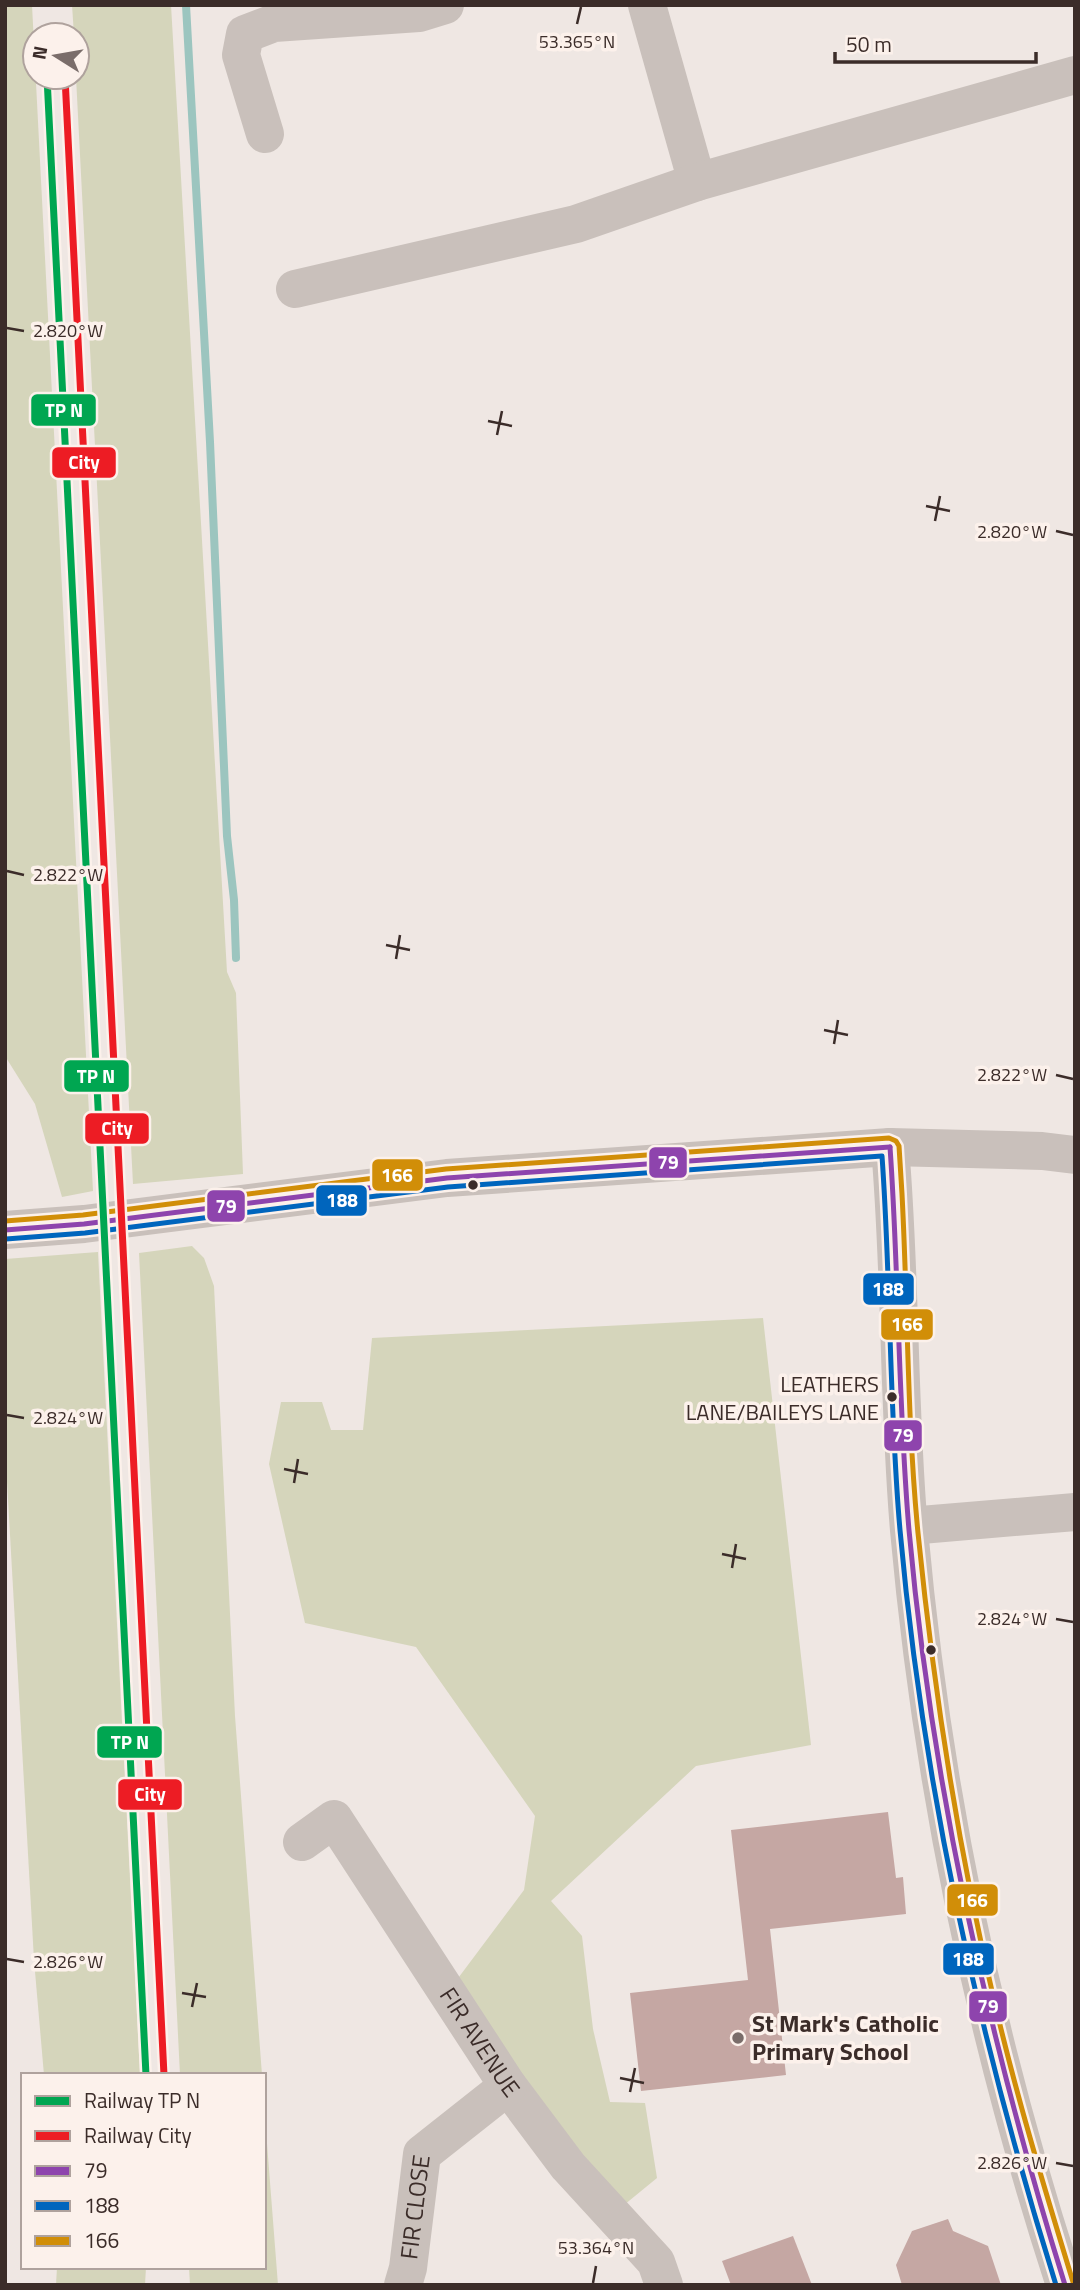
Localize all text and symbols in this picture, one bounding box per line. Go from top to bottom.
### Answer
north arrow [21,21,91,91]
scale bar [835,21,1036,65]
text: 53.365°N [539,28,615,55]
text: 50 m [846,28,892,60]
text: N [23,43,54,62]
text: 2.820°W [33,317,103,344]
line badge: TP N [30,393,97,427]
text: TP N [45,395,83,424]
line badge: City [51,446,117,479]
text: City [68,447,100,476]
text: 2.820°W [977,518,1047,545]
text: 2.822°W [33,861,103,888]
line badge: TP N [63,1059,130,1093]
text: TP N [77,1061,115,1090]
text: 2.822°W [977,1061,1047,1088]
line badge: City [84,1112,150,1145]
text: City [101,1113,133,1142]
line badge: 79 [648,1146,688,1179]
text: 79 [657,1147,679,1176]
line badge: 166 [371,1158,424,1192]
text: 166 [381,1160,413,1189]
unlabelled marker [466,1178,480,1192]
line badge: 188 [315,1184,368,1217]
text: 188 [326,1185,358,1214]
line badge: 79 [206,1189,246,1223]
text: 79 [215,1191,237,1220]
line badge: 188 [862,1272,915,1306]
text: 188 [872,1274,904,1303]
line badge: 166 [880,1308,934,1341]
text: 166 [891,1309,923,1338]
place label: LEATHERS LANE/BAILEYS LANE [686,1367,879,1429]
marker: LEATHERS LANE/BAILEYS LANE [885,1390,899,1404]
text: 2.824°W [33,1404,103,1431]
line badge: 79 [883,1419,923,1452]
text: 79 [892,1420,914,1449]
text: 2.824°W [977,1605,1047,1632]
unlabelled marker [924,1643,938,1657]
line badge: TP N [96,1725,163,1759]
text: TP N [111,1727,149,1756]
line badge: City [117,1778,183,1811]
text: City [134,1779,166,1808]
line badge: 166 [946,1883,999,1917]
text: 166 [956,1885,988,1914]
line badge: 188 [942,1942,995,1976]
text: 188 [952,1944,984,1973]
text: 2.826°W [33,1948,103,1975]
street label: FIR AVENUE [431,1980,529,2104]
line badge: 79 [968,1990,1008,2023]
text: 79 [977,1991,999,2020]
place label: St Mark's Catholic Primary School [752,2005,939,2069]
marker: St Mark's Catholic Primary School [730,2030,746,2046]
legend [21,2073,266,2269]
text: Railway TP N [84,2084,200,2116]
text: Railway City [84,2119,192,2151]
text: 2.826°W [977,2149,1047,2176]
street label: FIR CLOSE [390,2153,439,2261]
text: 79 [84,2154,108,2186]
text: 188 [84,2189,120,2221]
text: 166 [84,2224,119,2256]
text: 53.364°N [558,2234,634,2261]

